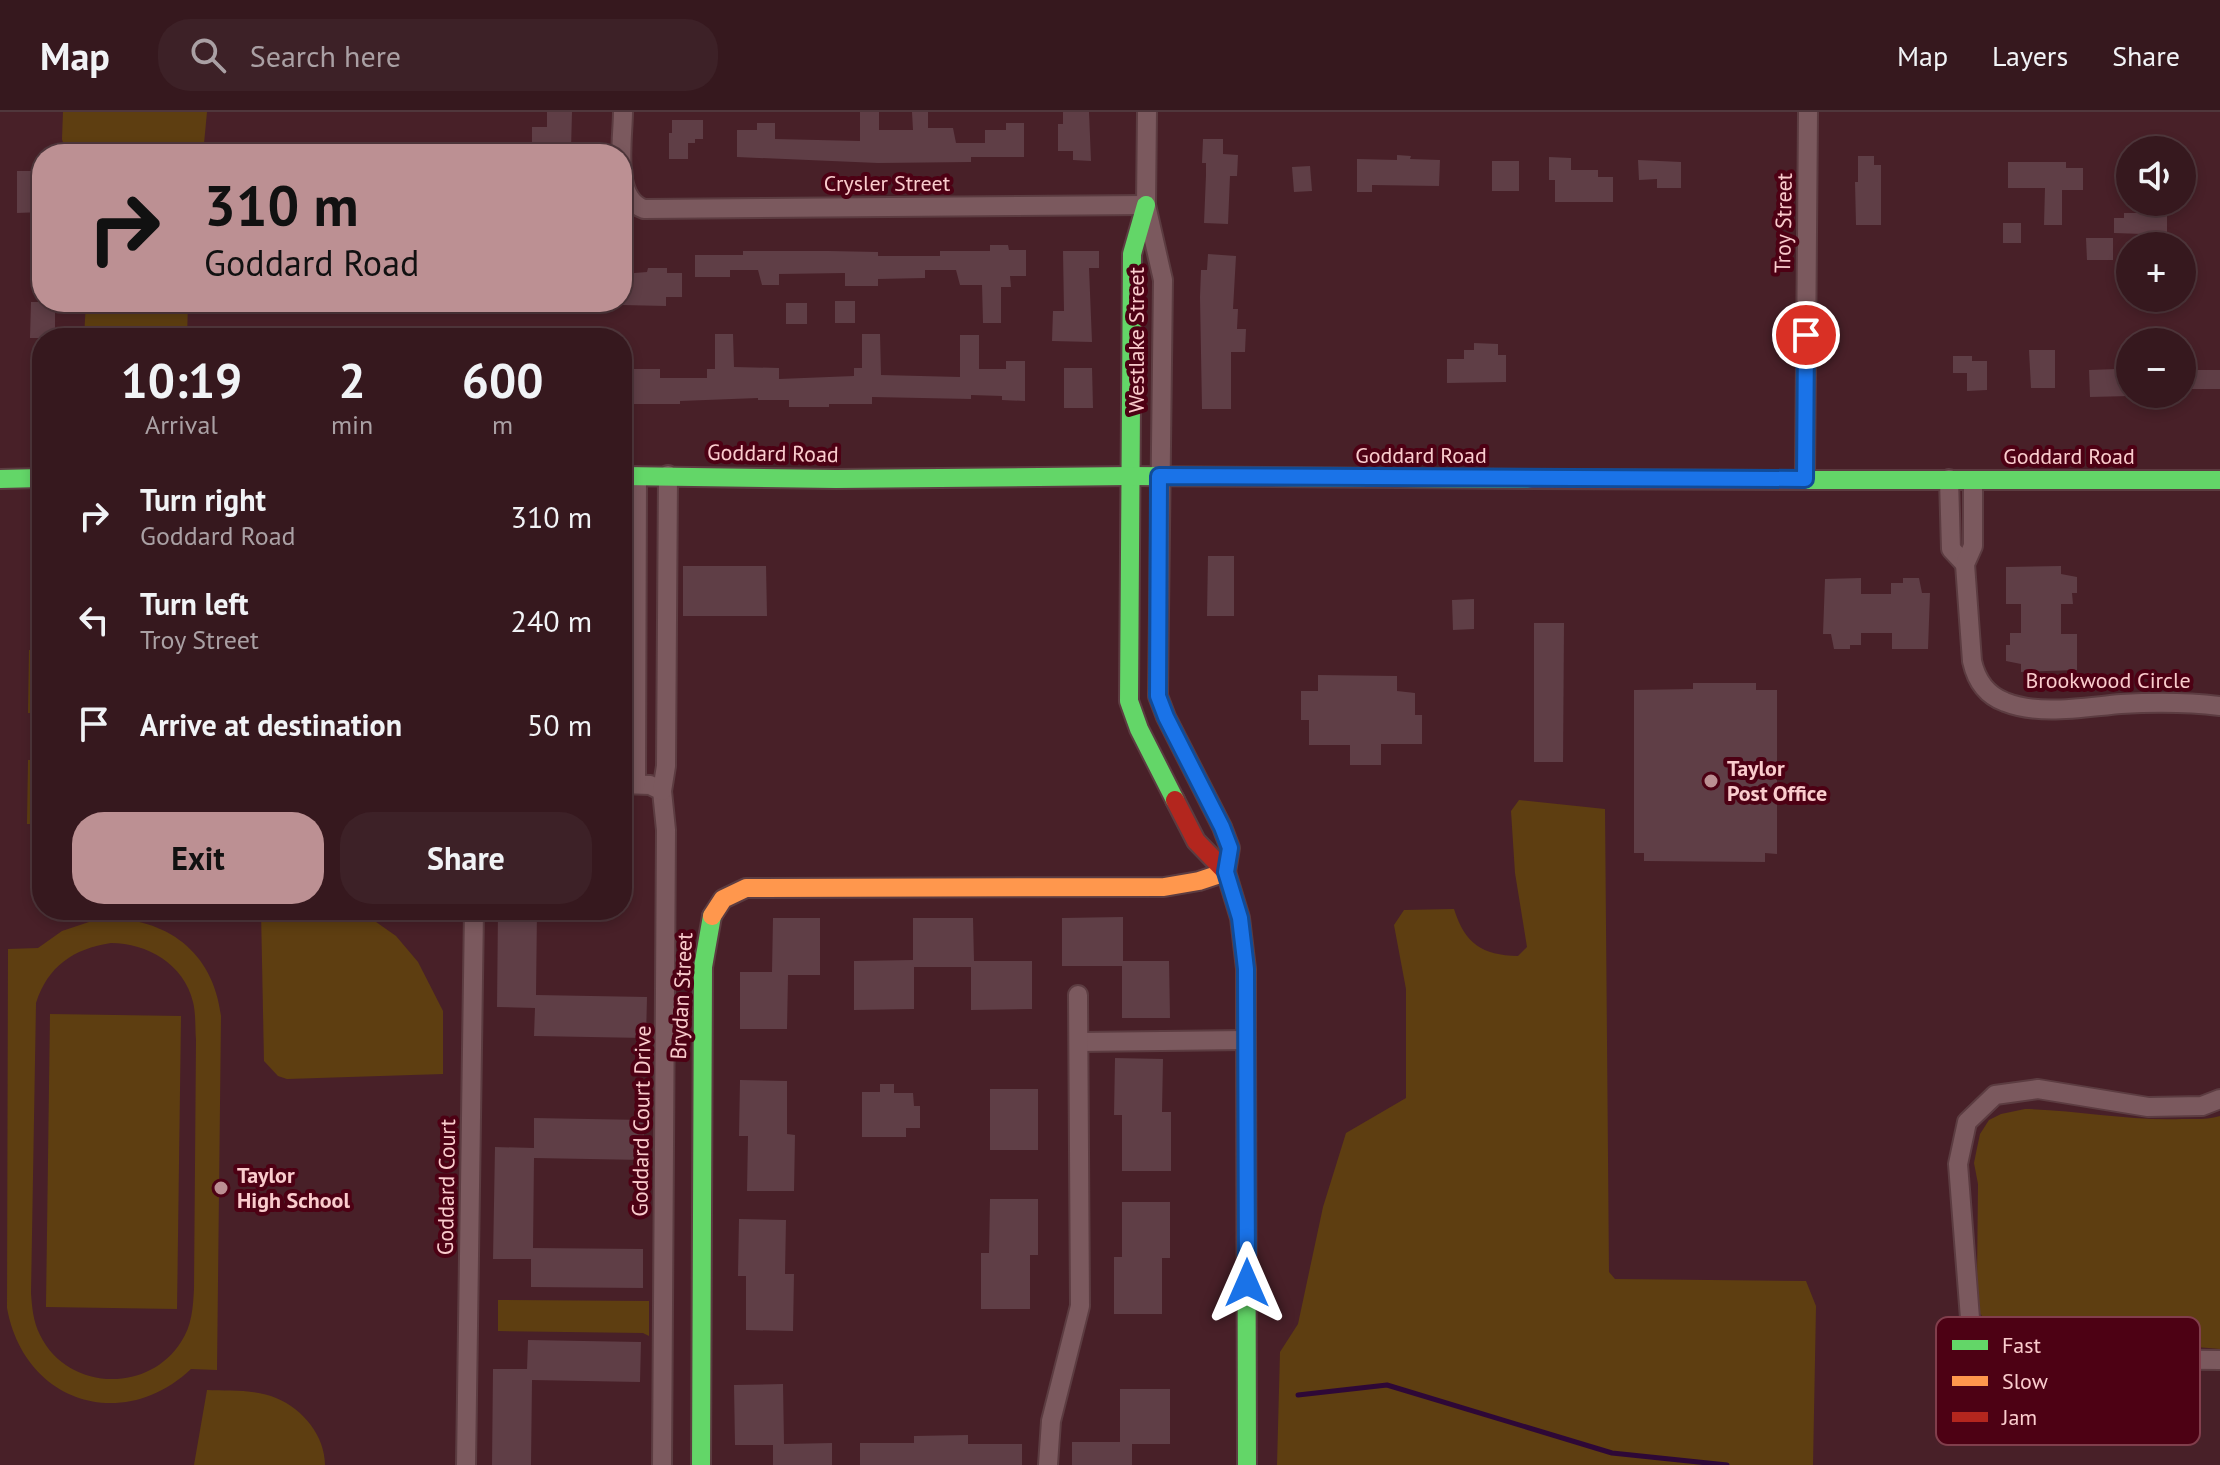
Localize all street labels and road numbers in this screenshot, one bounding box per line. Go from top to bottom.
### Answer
street label: Crysler Street [824,169,951,197]
street label: Troy Street [1768,172,1798,273]
street label: Westlake Street [1122,266,1150,413]
street label: Goddard Road [707,438,839,468]
street label: Goddard Road [1355,441,1487,469]
street label: Goddard Road [2003,442,2135,470]
street label: Brookwood Circle [2025,666,2191,694]
street label: Brydan Street [664,931,698,1060]
street label: Goddard Court Drive [625,1025,657,1217]
street label: Goddard Court [431,1118,461,1255]

